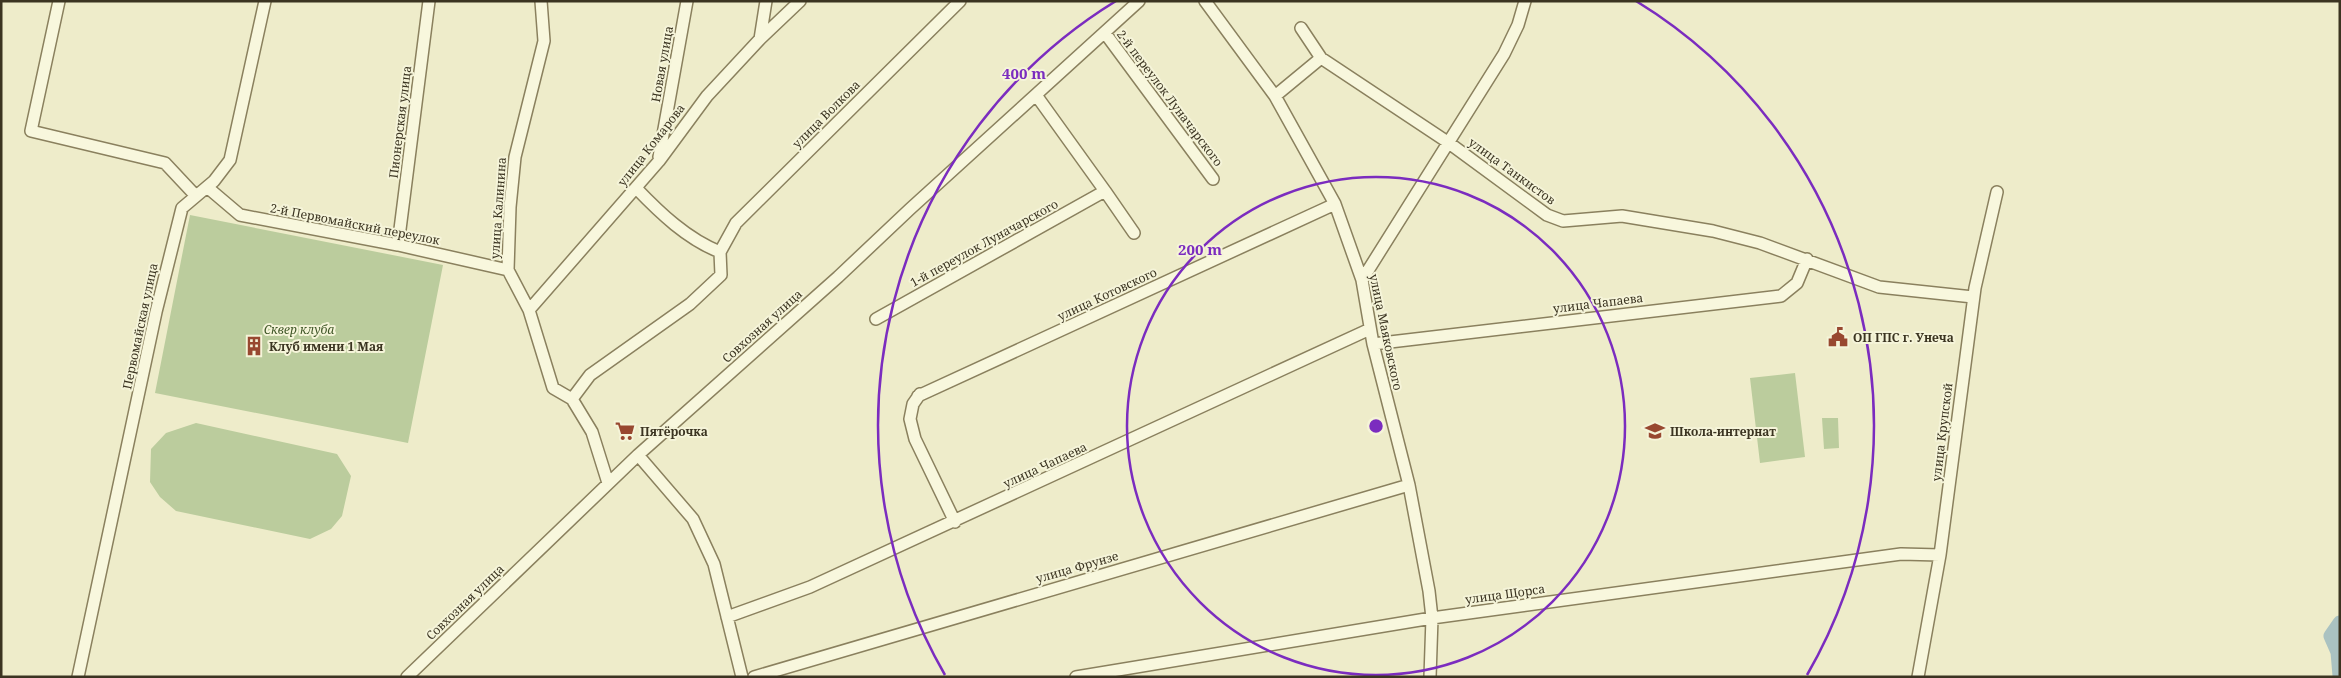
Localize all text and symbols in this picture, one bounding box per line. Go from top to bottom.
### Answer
street label: Новая улица [647,24,677,103]
street label: 2-й переулок Луначарского [1113,26,1227,170]
text: 400 m [1002,63,1046,83]
street label: Пионерская улица [385,65,415,179]
street label: улица Волкова [788,76,864,152]
street label: улица Комарова [613,100,689,190]
street label: улица Танкистов [1465,134,1559,209]
street label: улица Калинина [486,156,510,259]
street label: 1-й переулок Луначарского [907,195,1061,291]
street label: 2-й Первомайский переулок [269,199,442,249]
text: 200 m [1178,239,1222,259]
street label: Первомайская улица [118,261,162,391]
street label: улица Котовского [1054,263,1160,325]
street label: улица Маяковского [1365,272,1407,392]
street label: Совхозная улица [718,285,806,367]
street label: улица Чапаева [1552,289,1644,317]
park label: Сквер клуба [264,321,334,338]
public building icon: ОП ГПС г. Унеча [1827,326,1849,348]
place label: ОП ГПС г. Унеча [1853,329,1954,346]
building icon: Клуб имени 1 Мая [243,335,265,357]
place label: Клуб имени 1 Мая [269,338,384,355]
street label: улица Крупской [1928,382,1956,482]
centre of rings [1367,417,1385,435]
supermarket icon: Пятёрочка [614,420,636,442]
school or university icon: Школа-интернат [1644,420,1666,442]
place label: Пятёрочка [640,423,708,440]
place label: Школа-интернат [1670,423,1776,440]
street label: улица Чапаева [1000,438,1090,492]
street label: улица Фрунзе [1034,547,1120,587]
street label: Совхозная улица [422,560,508,644]
street label: улица Щорса [1464,580,1546,608]

